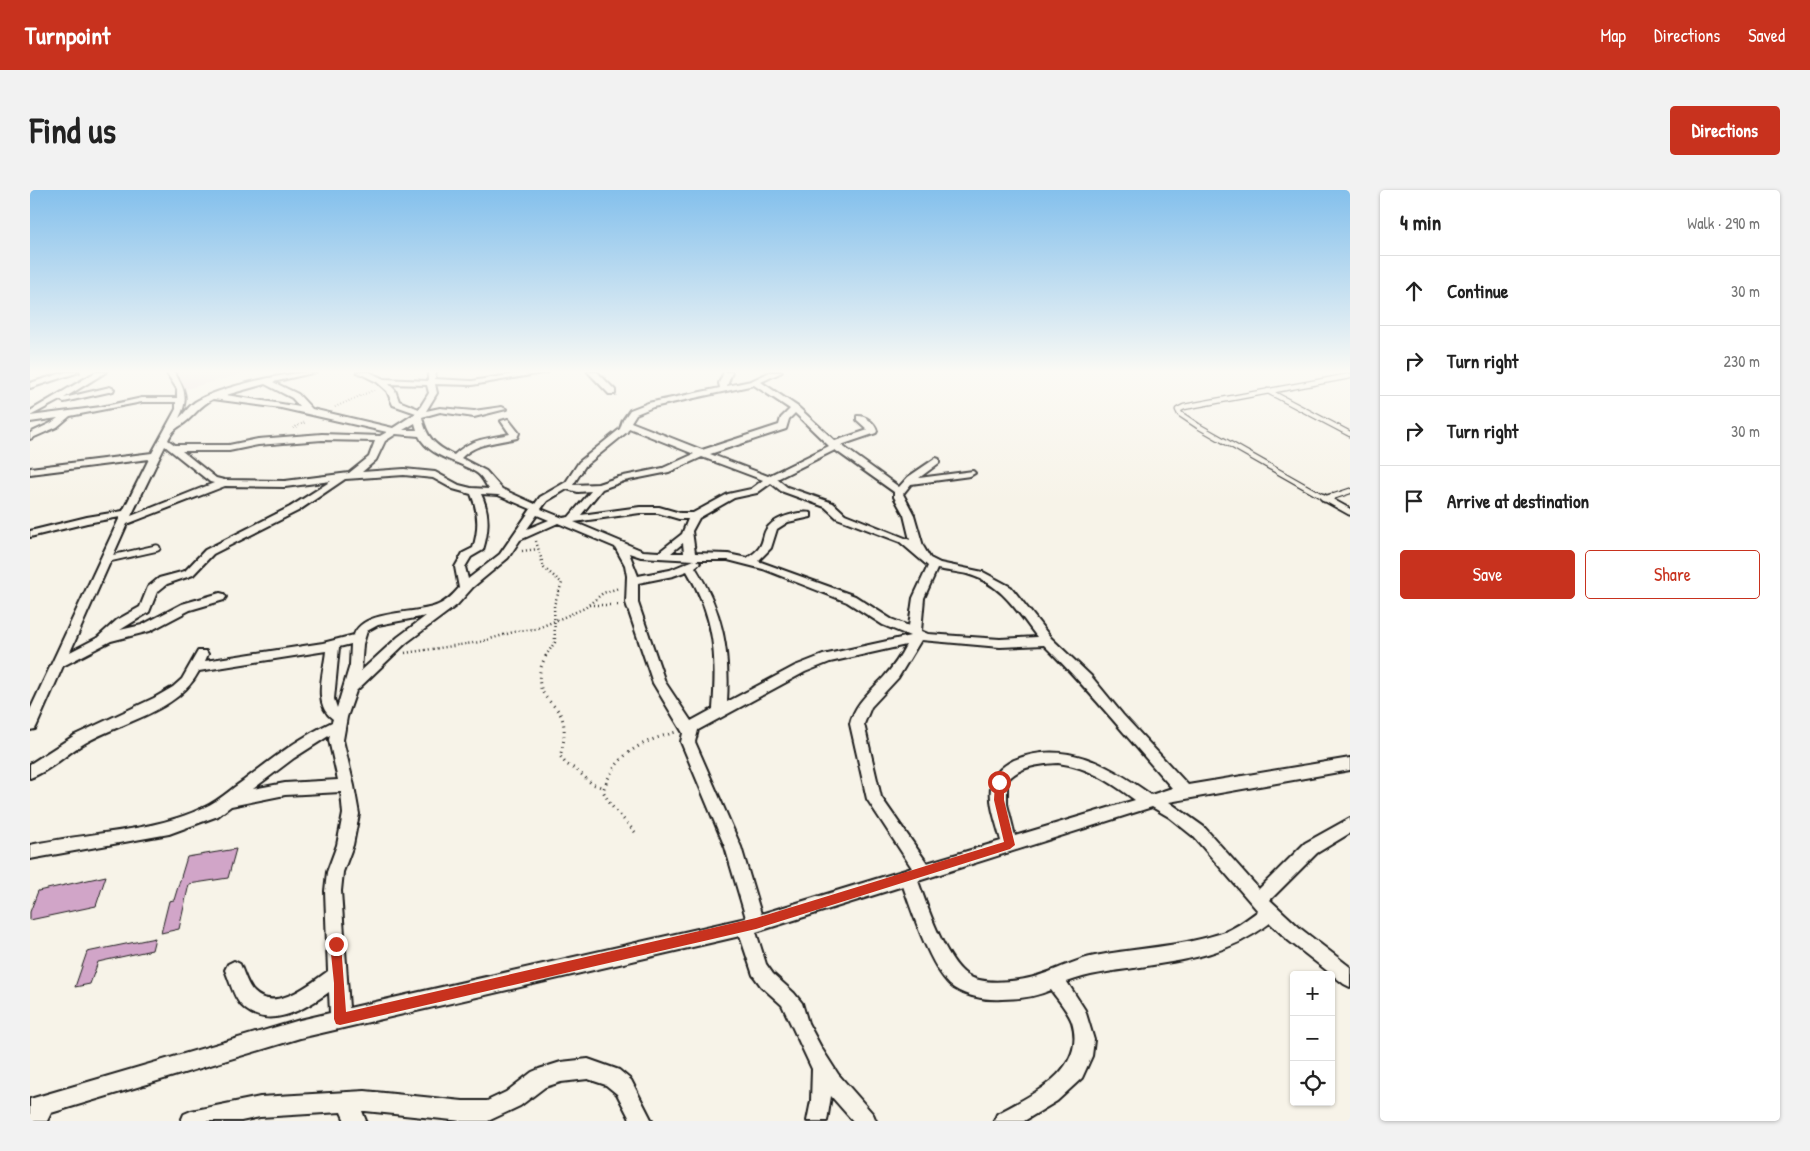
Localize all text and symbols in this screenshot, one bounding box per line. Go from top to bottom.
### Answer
text: Turnpoint [25,19,110,51]
text: Map [1601,23,1626,48]
text: Directions [1654,23,1720,48]
text: Saved [1748,23,1785,48]
button: Directions [1670,106,1780,155]
text: Find us [30,107,116,154]
text: 4 min [1400,208,1441,237]
text: Walk · 290 m [1687,212,1760,234]
icon: ahead [1400,277,1428,305]
text: Continue [1447,278,1508,304]
text: 30 m [1731,280,1760,302]
icon: right [1400,347,1428,375]
text: Turn right [1447,348,1518,374]
text: 230 m [1724,350,1760,372]
icon: right [1400,417,1428,445]
text: Turn right [1447,418,1518,444]
text: 30 m [1731,420,1760,442]
icon: arrive [1400,487,1428,515]
text: Arrive at destination [1447,488,1589,514]
button: Save [1400,550,1575,599]
button: Share [1585,550,1760,599]
route start [988,771,1011,794]
route end [325,933,348,956]
map controls [1290,971,1335,1106]
button: + [1290,971,1335,1016]
button: − [1290,1016,1335,1061]
button: locate [1290,1061,1335,1106]

